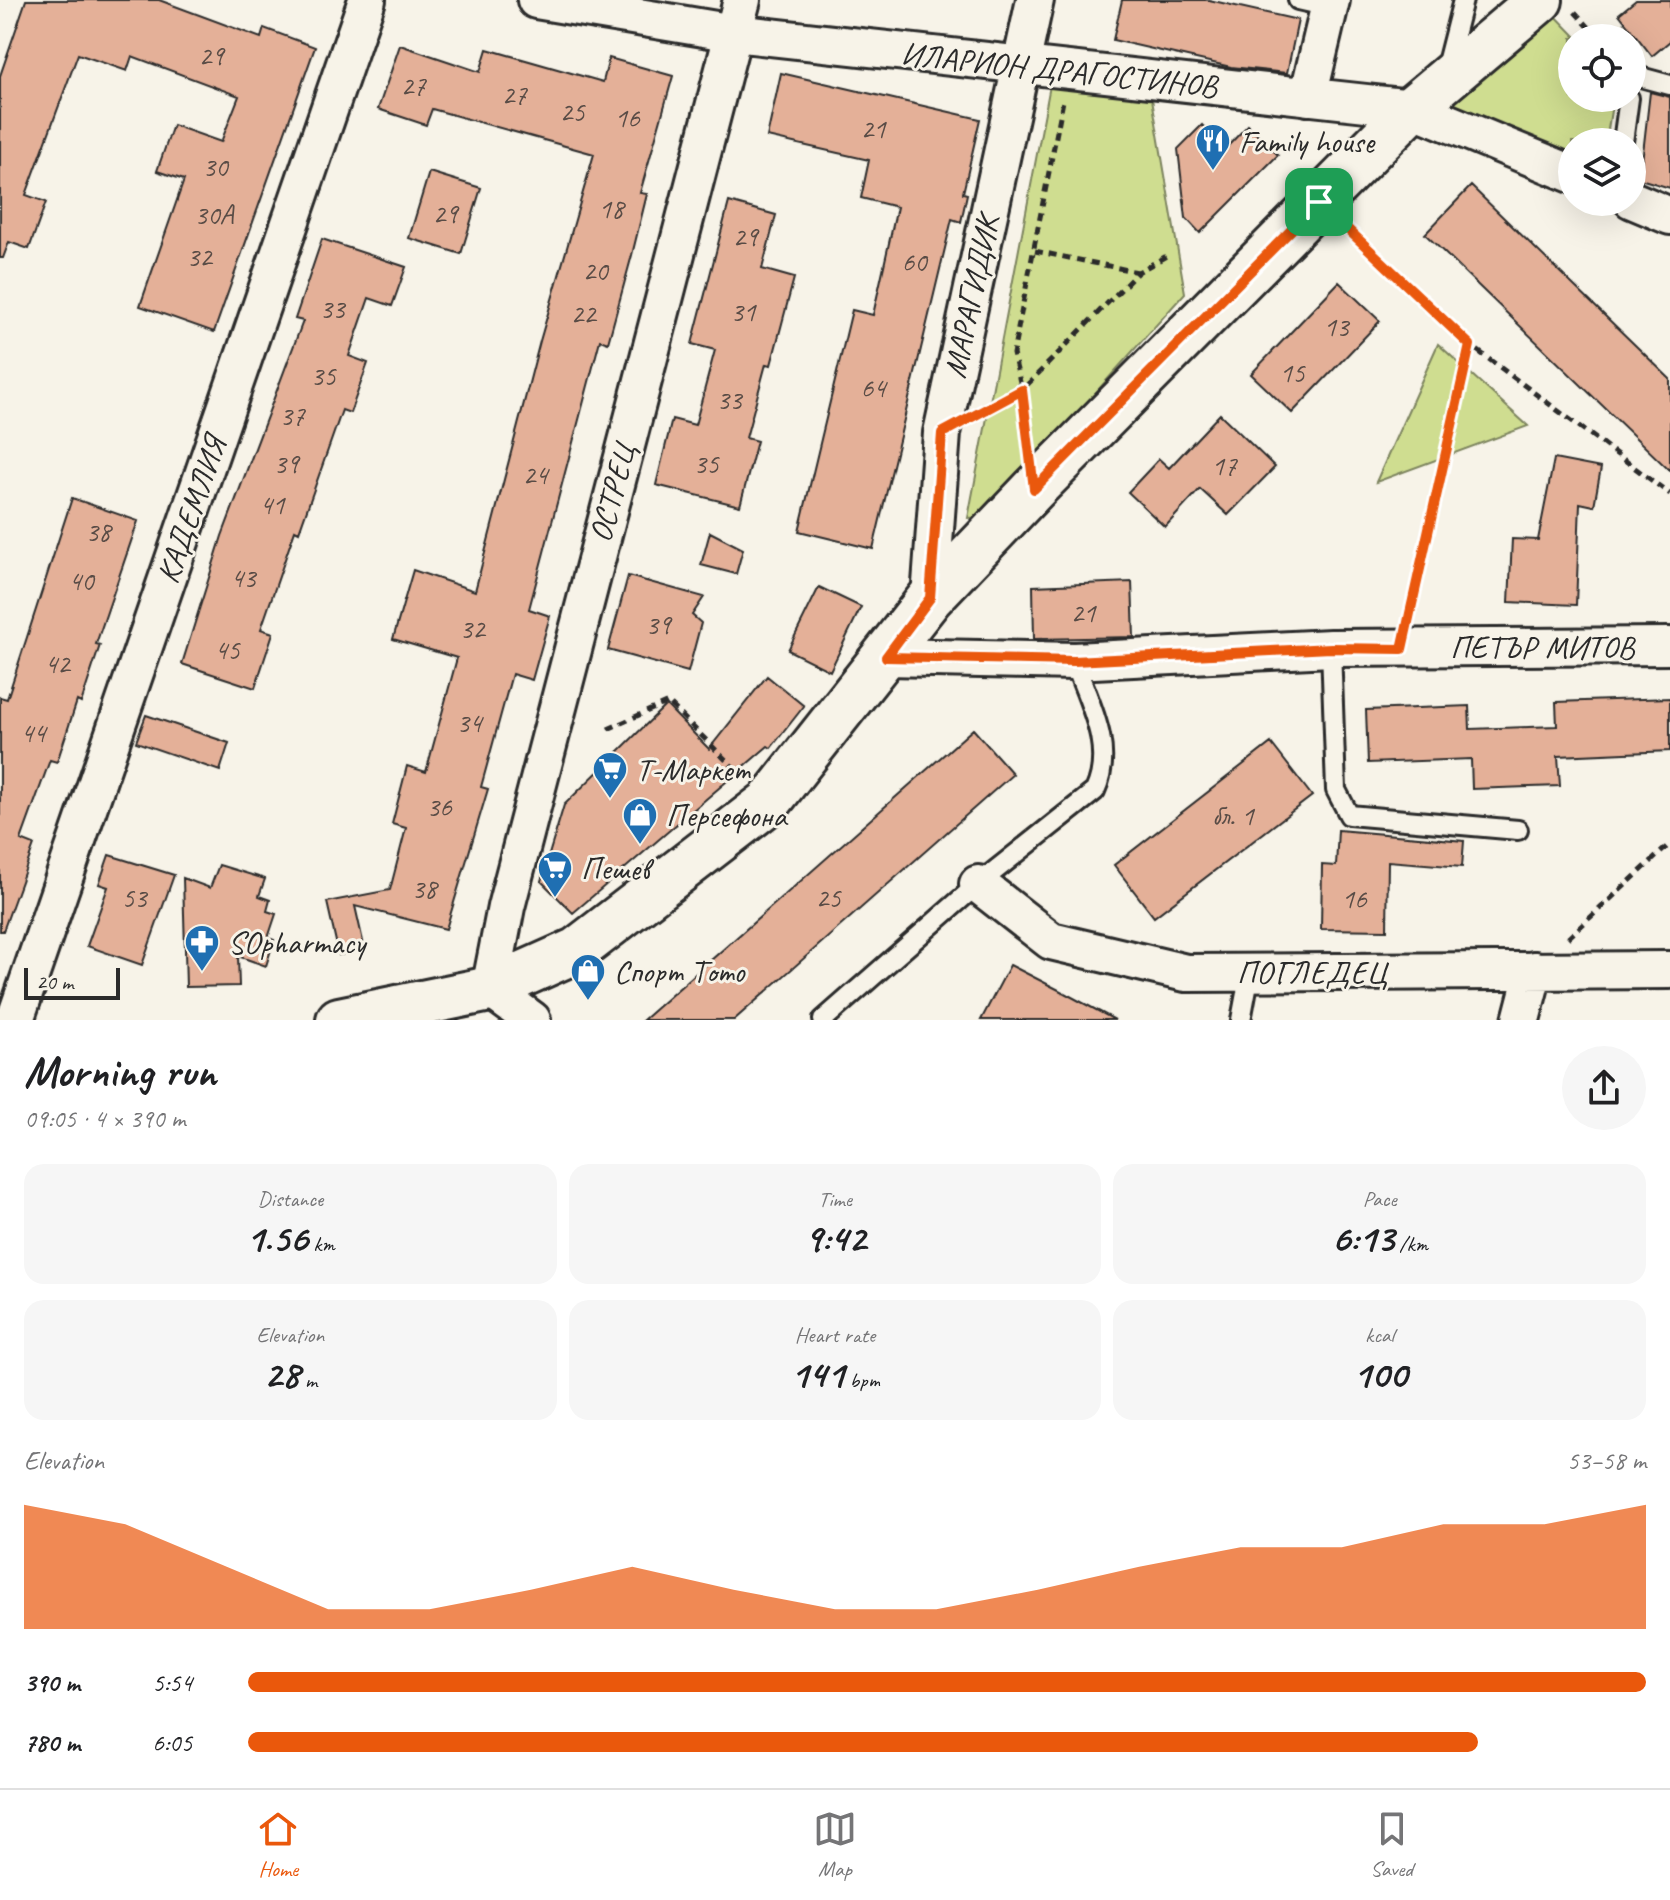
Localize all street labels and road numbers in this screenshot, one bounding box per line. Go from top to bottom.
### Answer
street label: ИЛАРИОН ДРАГОСТИНОВ [899,33,1221,107]
street label: МАРАГИДИК [934,207,1009,382]
street label: КАДЕМЛИЯ [147,427,237,588]
street label: ОСТРЕЦ [579,437,645,546]
street label: ПЕТЪР МИТОВ [1450,627,1636,668]
street label: ПОГЛЕДЕЦ [1237,952,1390,993]

